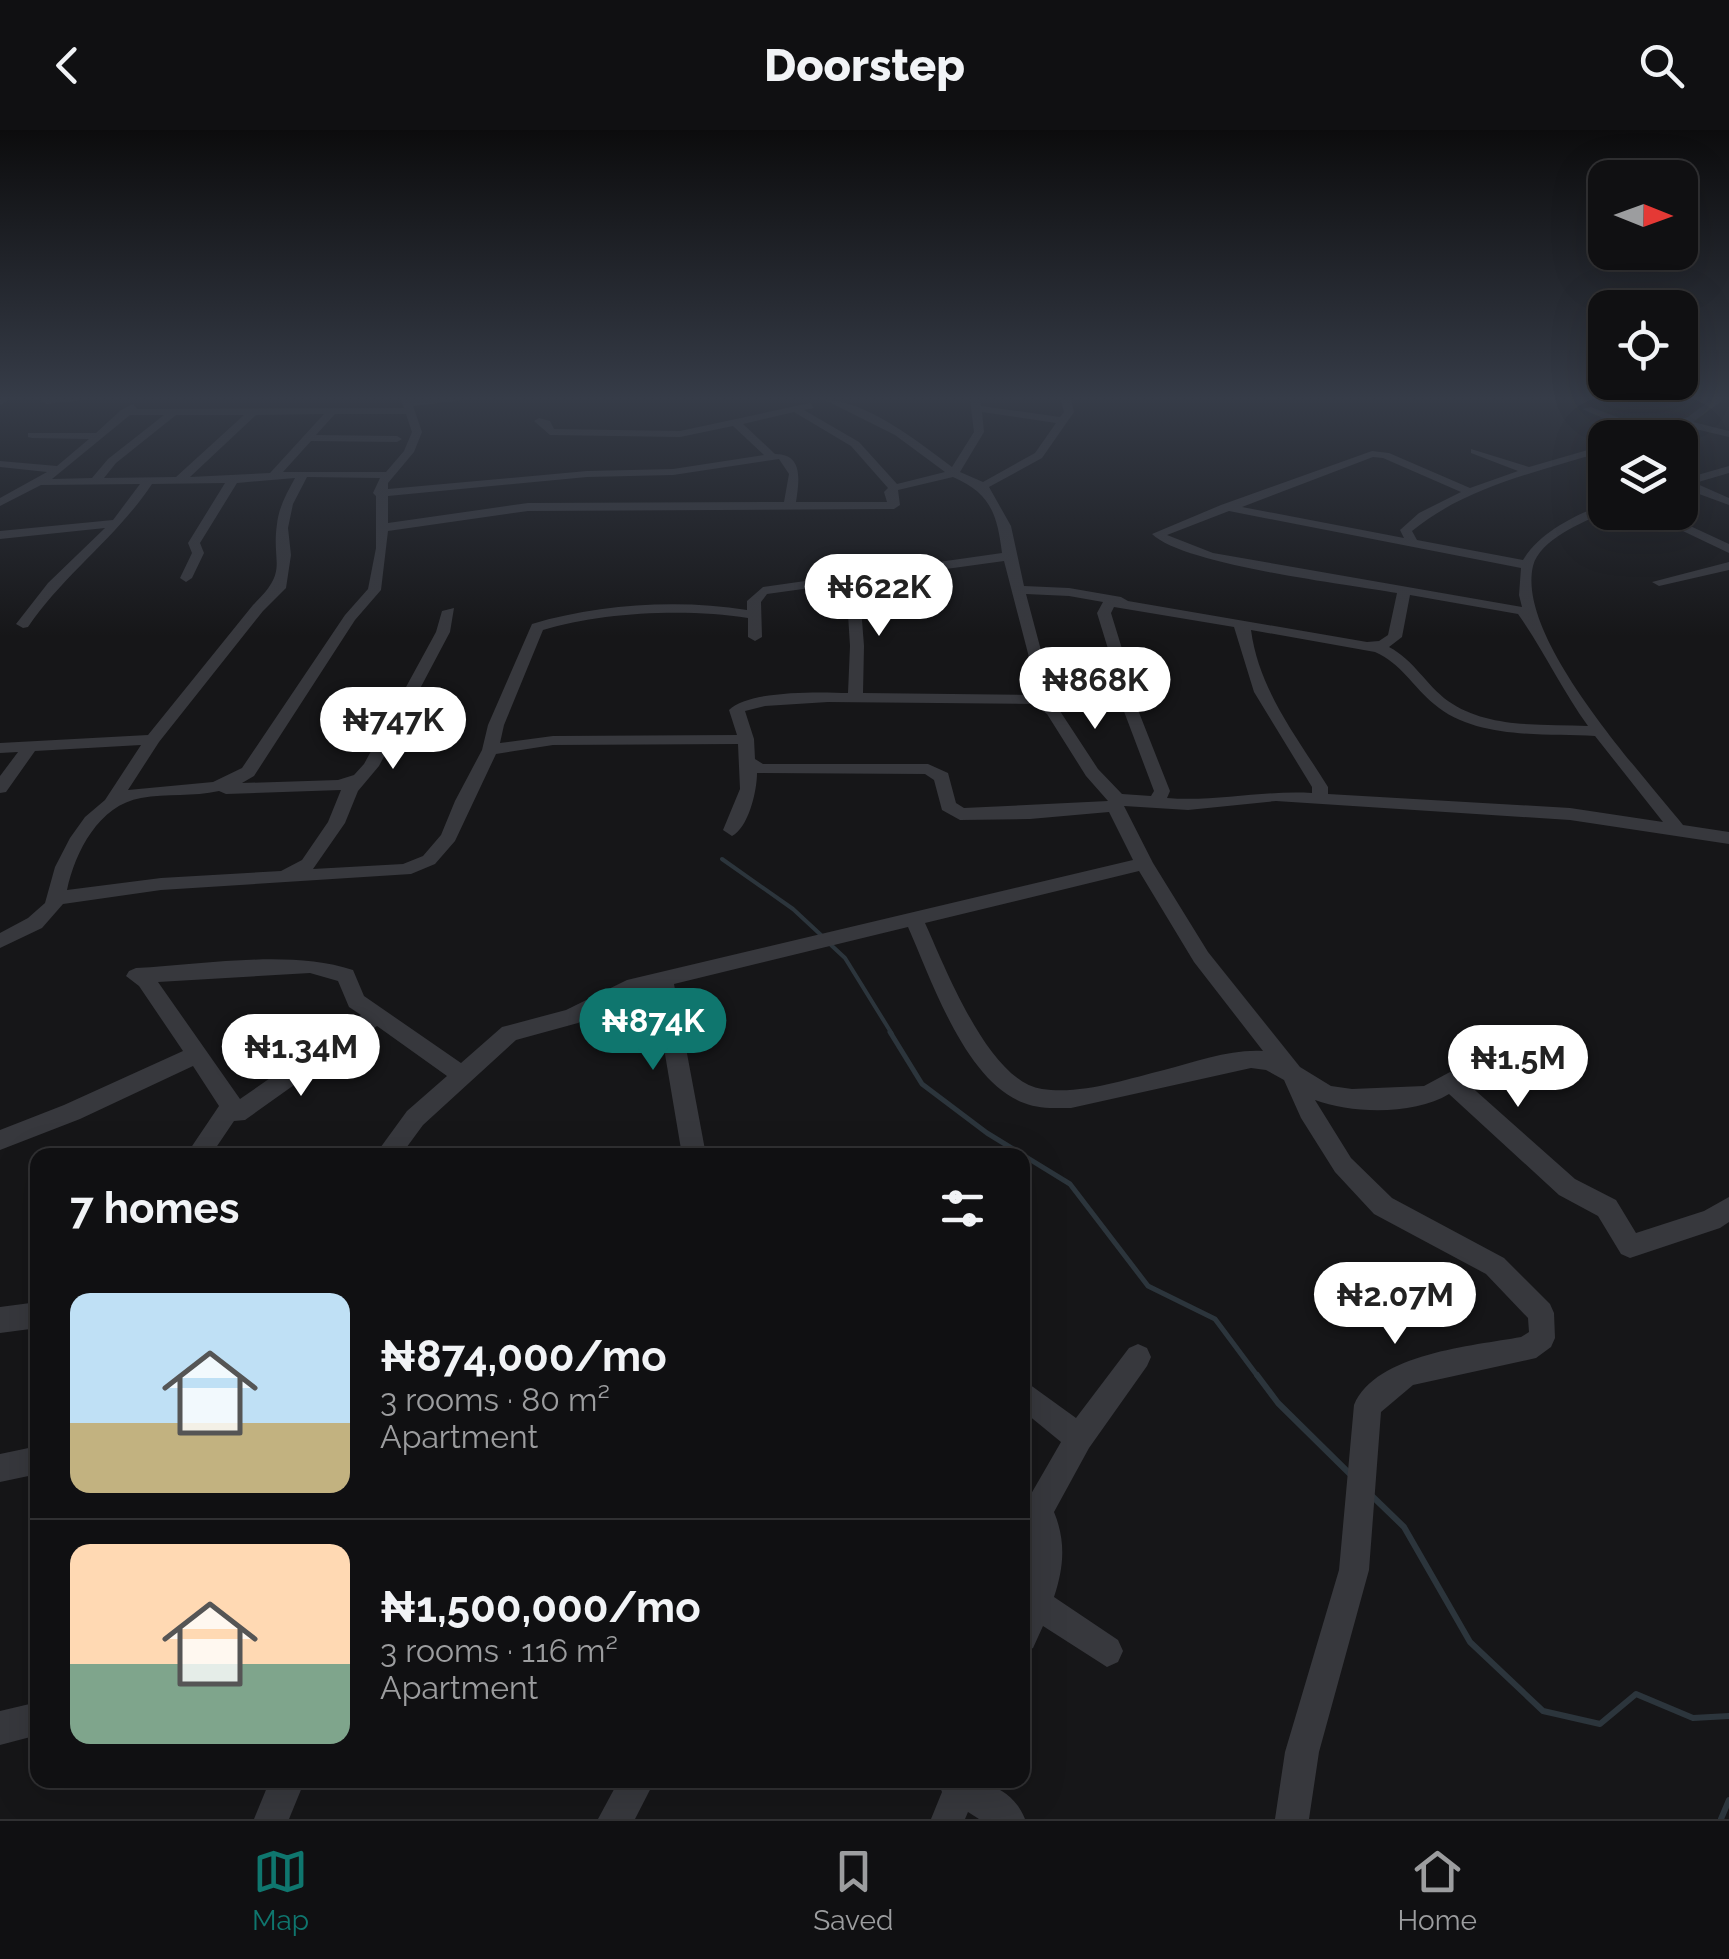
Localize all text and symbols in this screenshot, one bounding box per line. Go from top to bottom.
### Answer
icon: back [40,38,95,93]
icon: search [1634,38,1689,93]
text: Doorstep [764,39,965,92]
north arrow [1588,160,1698,270]
map controls [1588,160,1698,530]
button: locate [1588,290,1698,400]
button: layers [1588,420,1698,530]
pin: ₦622K [809,554,949,639]
text: ₦622K [827,568,931,605]
pin: ₦868K [1025,647,1165,732]
text: ₦868K [1041,661,1149,698]
pin: ₦747K [323,687,463,772]
text: ₦747K [342,701,444,738]
pin: ₦874K [583,988,723,1073]
text: ₦874K [601,1002,705,1039]
pin: ₦1.34M [220,1014,382,1099]
pin: ₦1.5M [1448,1025,1588,1110]
text: ₦1.34M [244,1028,358,1065]
text: ₦1.5M [1470,1039,1566,1076]
icon: filters [935,1181,990,1236]
text: 7 homes [70,1184,239,1233]
pin: ₦2.07M [1314,1262,1476,1347]
text: ₦2.07M [1336,1276,1454,1313]
text: ₦874,000/mo [380,1332,667,1381]
icon: home [150,1333,270,1453]
text: 3 rooms · 80 m² [380,1381,610,1418]
text: Apartment [380,1418,538,1455]
text: ₦1,500,000/mo [380,1583,701,1632]
icon: home [150,1584,270,1704]
text: 3 rooms · 116 m² [380,1632,618,1669]
text: Apartment [380,1669,538,1706]
tab: Map [252,1844,309,1937]
tab: Saved [813,1844,893,1937]
tab: Home [1398,1844,1477,1937]

